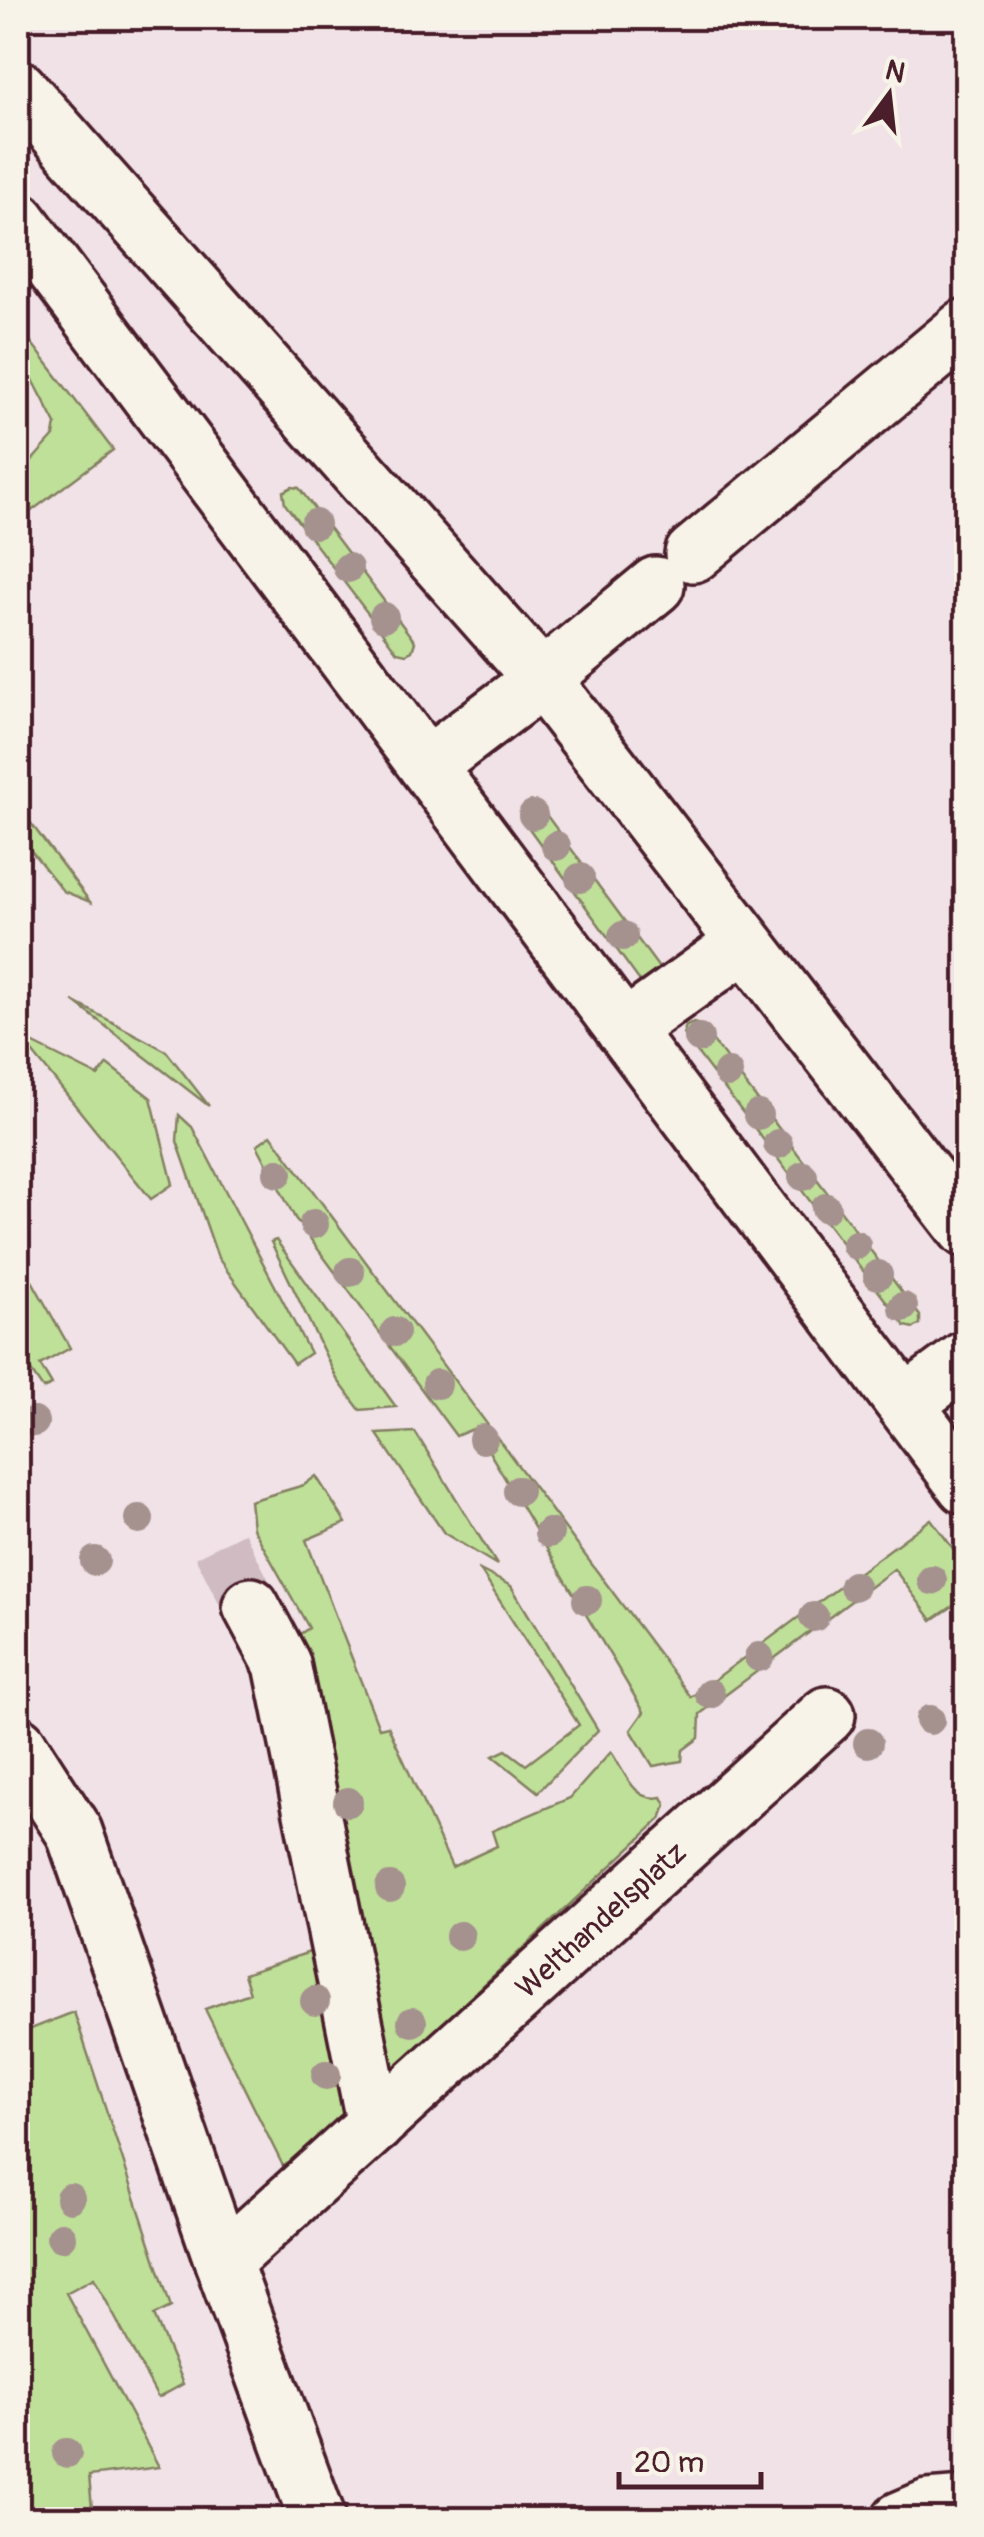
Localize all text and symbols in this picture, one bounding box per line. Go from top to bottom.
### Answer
north arrow [839,45,939,145]
text: N [881,53,909,92]
street label: Welthandelsplatz [509,1834,694,2006]
scale bar [619,2427,762,2489]
text: 20 m [634,2444,704,2481]

